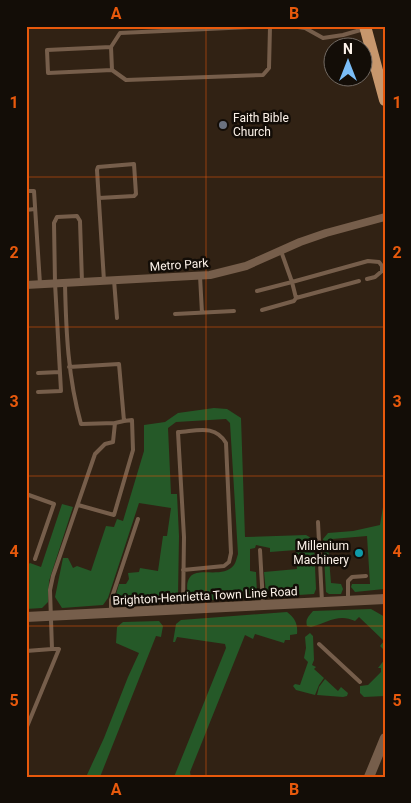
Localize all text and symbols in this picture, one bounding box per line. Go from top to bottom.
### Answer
text: A [111,4,122,23]
text: B [289,4,299,23]
north arrow [324,38,374,88]
text: N [343,41,353,57]
text: 1 [9,93,19,112]
text: 1 [392,93,402,112]
place label: Faith Bible Church [233,111,289,139]
marker: Faith Bible Church [217,119,229,131]
text: 2 [9,243,19,262]
text: 2 [392,243,402,262]
street label: Metro Park [149,256,210,274]
text: 3 [9,392,19,411]
text: 3 [392,392,402,411]
place label: Millenium Machinery [293,539,349,567]
text: 4 [9,542,19,561]
text: 4 [392,542,402,561]
marker: Millenium Machinery [353,547,365,559]
street label: Brighton-Henrietta Town Line Road [112,584,298,608]
text: 5 [9,691,19,710]
text: 5 [392,691,402,710]
text: A [111,780,122,799]
text: B [289,780,299,799]

